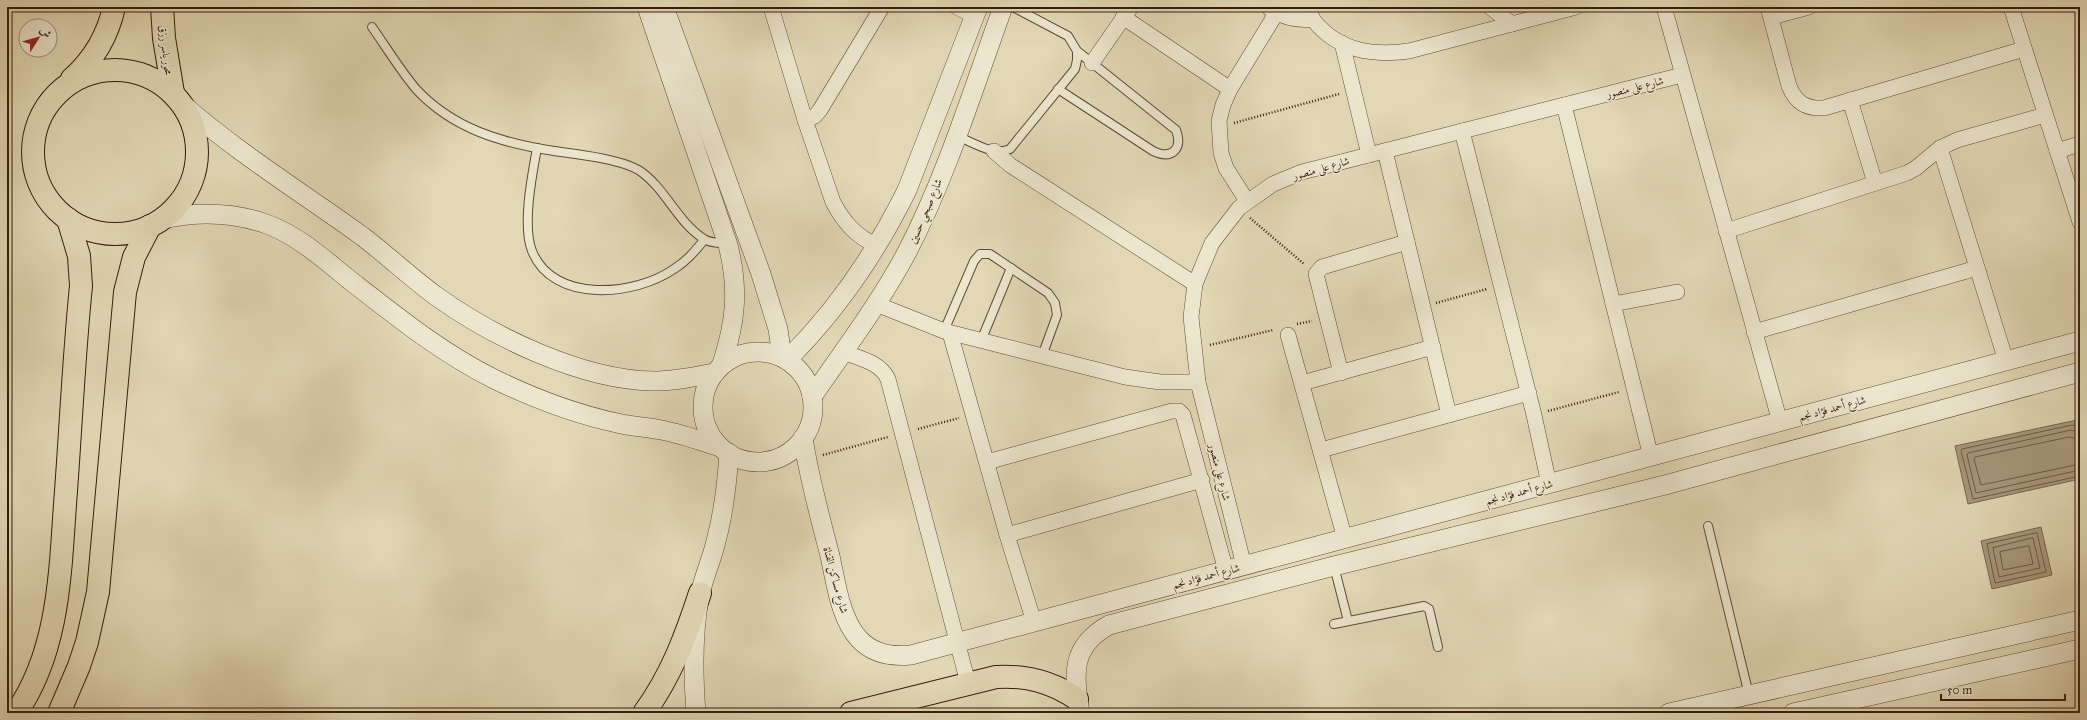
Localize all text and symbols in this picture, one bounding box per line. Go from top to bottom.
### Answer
north arrow [18,18,58,58]
text: ش [37,24,54,41]
street label: محور ياسر رزق [155,24,175,76]
street label: شارع على منصور [1604,74,1666,104]
street label: شارع على منصور [1290,154,1352,186]
street label: شارع صبحي حسين [906,177,949,247]
street label: شارع أحمد فؤاد نجم [1797,391,1868,428]
street label: شارع على منصور [1203,441,1233,503]
street label: شارع أحمد فؤاد نجم [1484,475,1555,512]
street label: شارع مساكن القناة [817,545,851,616]
street label: شارع أحمد فؤاد نجم [1171,559,1242,596]
scale bar [1941,676,2065,702]
text: 50 m [1947,683,1972,697]

